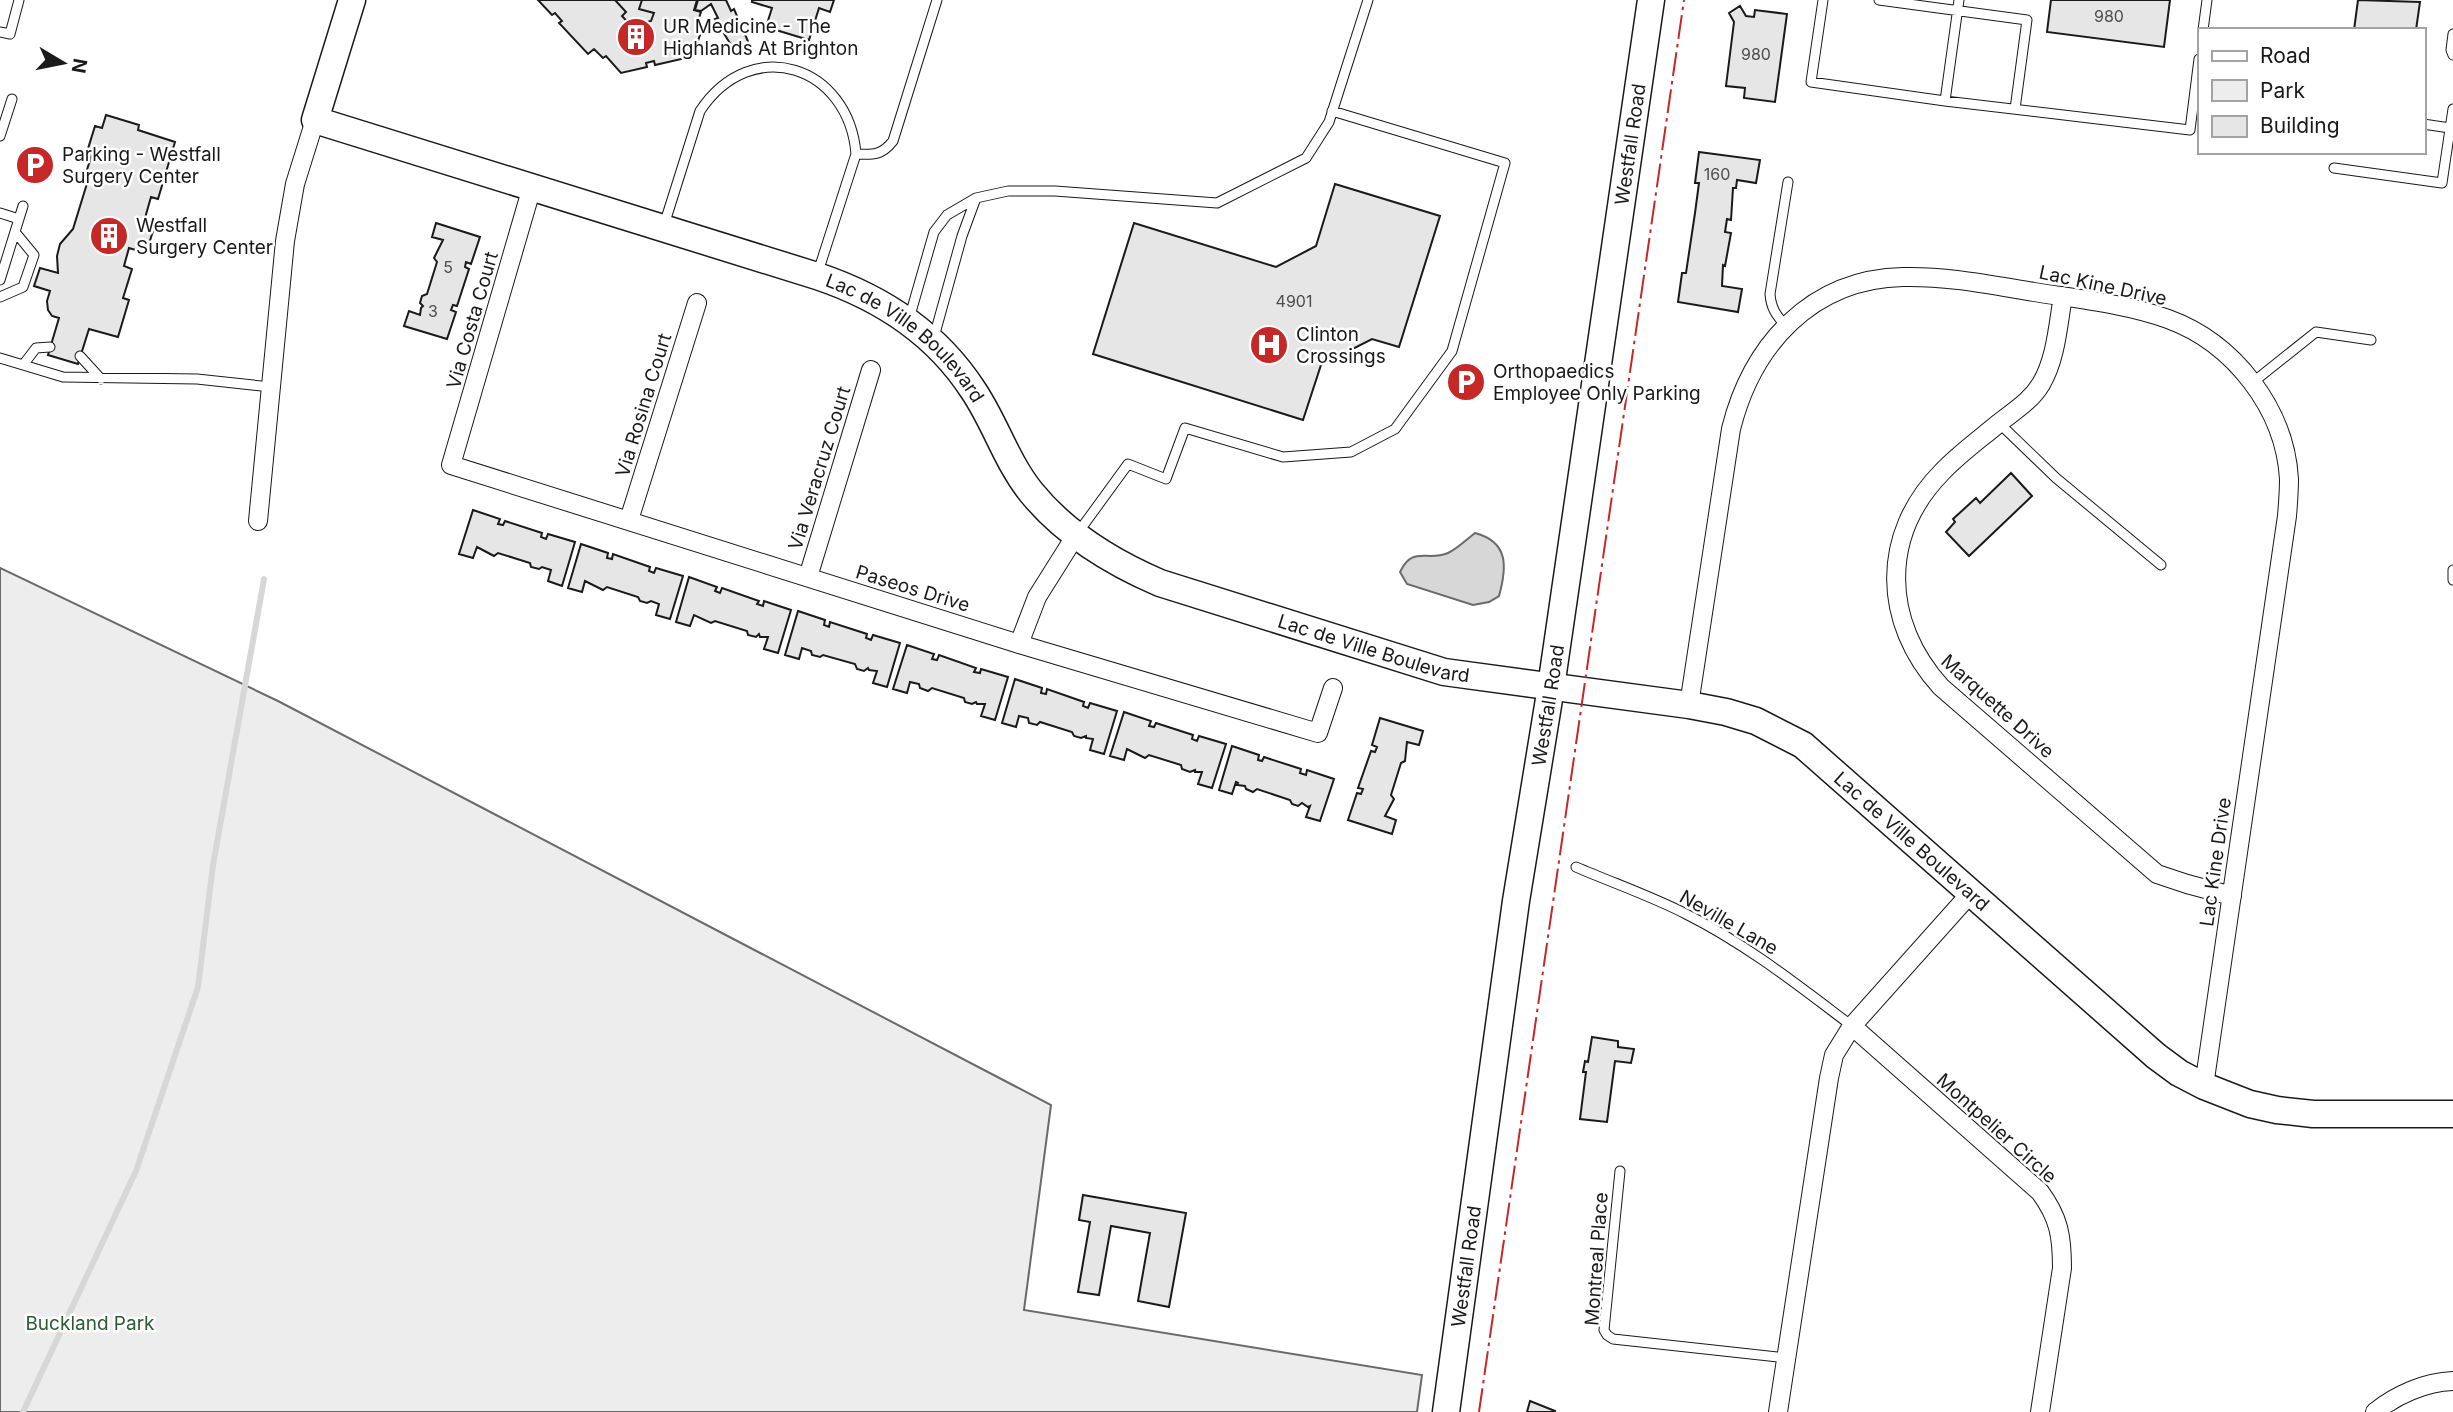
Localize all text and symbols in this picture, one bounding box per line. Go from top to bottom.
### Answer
house number: 980 [2094,6,2124,26]
place label: UR Medicine - The Highlands At Brighton [663,15,858,60]
building icon: UR Medicine - The Highlands At Brighton [615,16,657,58]
north arrow [28,28,98,98]
legend [2198,28,2425,154]
text: Road [2260,43,2311,68]
house number: 980 [1741,44,1771,64]
text: N [67,57,92,75]
text: Park [2260,78,2305,103]
street label: Westfall Road [1610,82,1651,207]
text: Building [2260,113,2340,138]
place label: Parking - Westfall Surgery Center [62,143,221,188]
parking icon: Parking - Westfall Surgery Center [14,144,56,186]
house number: 160 [1704,164,1730,184]
place label: Westfall Surgery Center [136,214,273,259]
building icon: Westfall Surgery Center [88,215,130,257]
street label: Via Costa Court [442,249,503,391]
house number: 5 [443,257,453,277]
street label: Lac Kine Drive [2037,261,2169,310]
street label: Lac de Ville Boulevard [822,269,989,407]
house number: 4901 [1276,291,1312,311]
house number: 3 [428,301,438,321]
place label: Clinton Crossings [1296,323,1386,368]
hospital icon: Clinton Crossings [1248,324,1290,366]
street label: Via Rosina Court [611,330,676,480]
place label: Orthopaedics Employee Only Parking [1493,360,1701,405]
parking icon: Orthopaedics Employee Only Parking [1445,361,1487,403]
street label: Via Veracruz Court [784,383,855,553]
street label: Paseos Drive [853,560,973,617]
street label: Lac de Ville Boulevard [1275,610,1471,687]
street label: Westfall Road [1527,643,1569,768]
street label: Marquette Drive [1936,650,2059,763]
street label: Lac de Ville Boulevard [1829,767,1994,916]
street label: Lac Kine Drive [2195,796,2236,928]
street label: Neville Lane [1676,885,1782,960]
street label: Montpelier Circle [1932,1069,2061,1188]
street label: Montreal Place [1580,1191,1613,1327]
street label: Westfall Road [1447,1204,1486,1329]
park label: Buckland Park [25,1312,155,1335]

